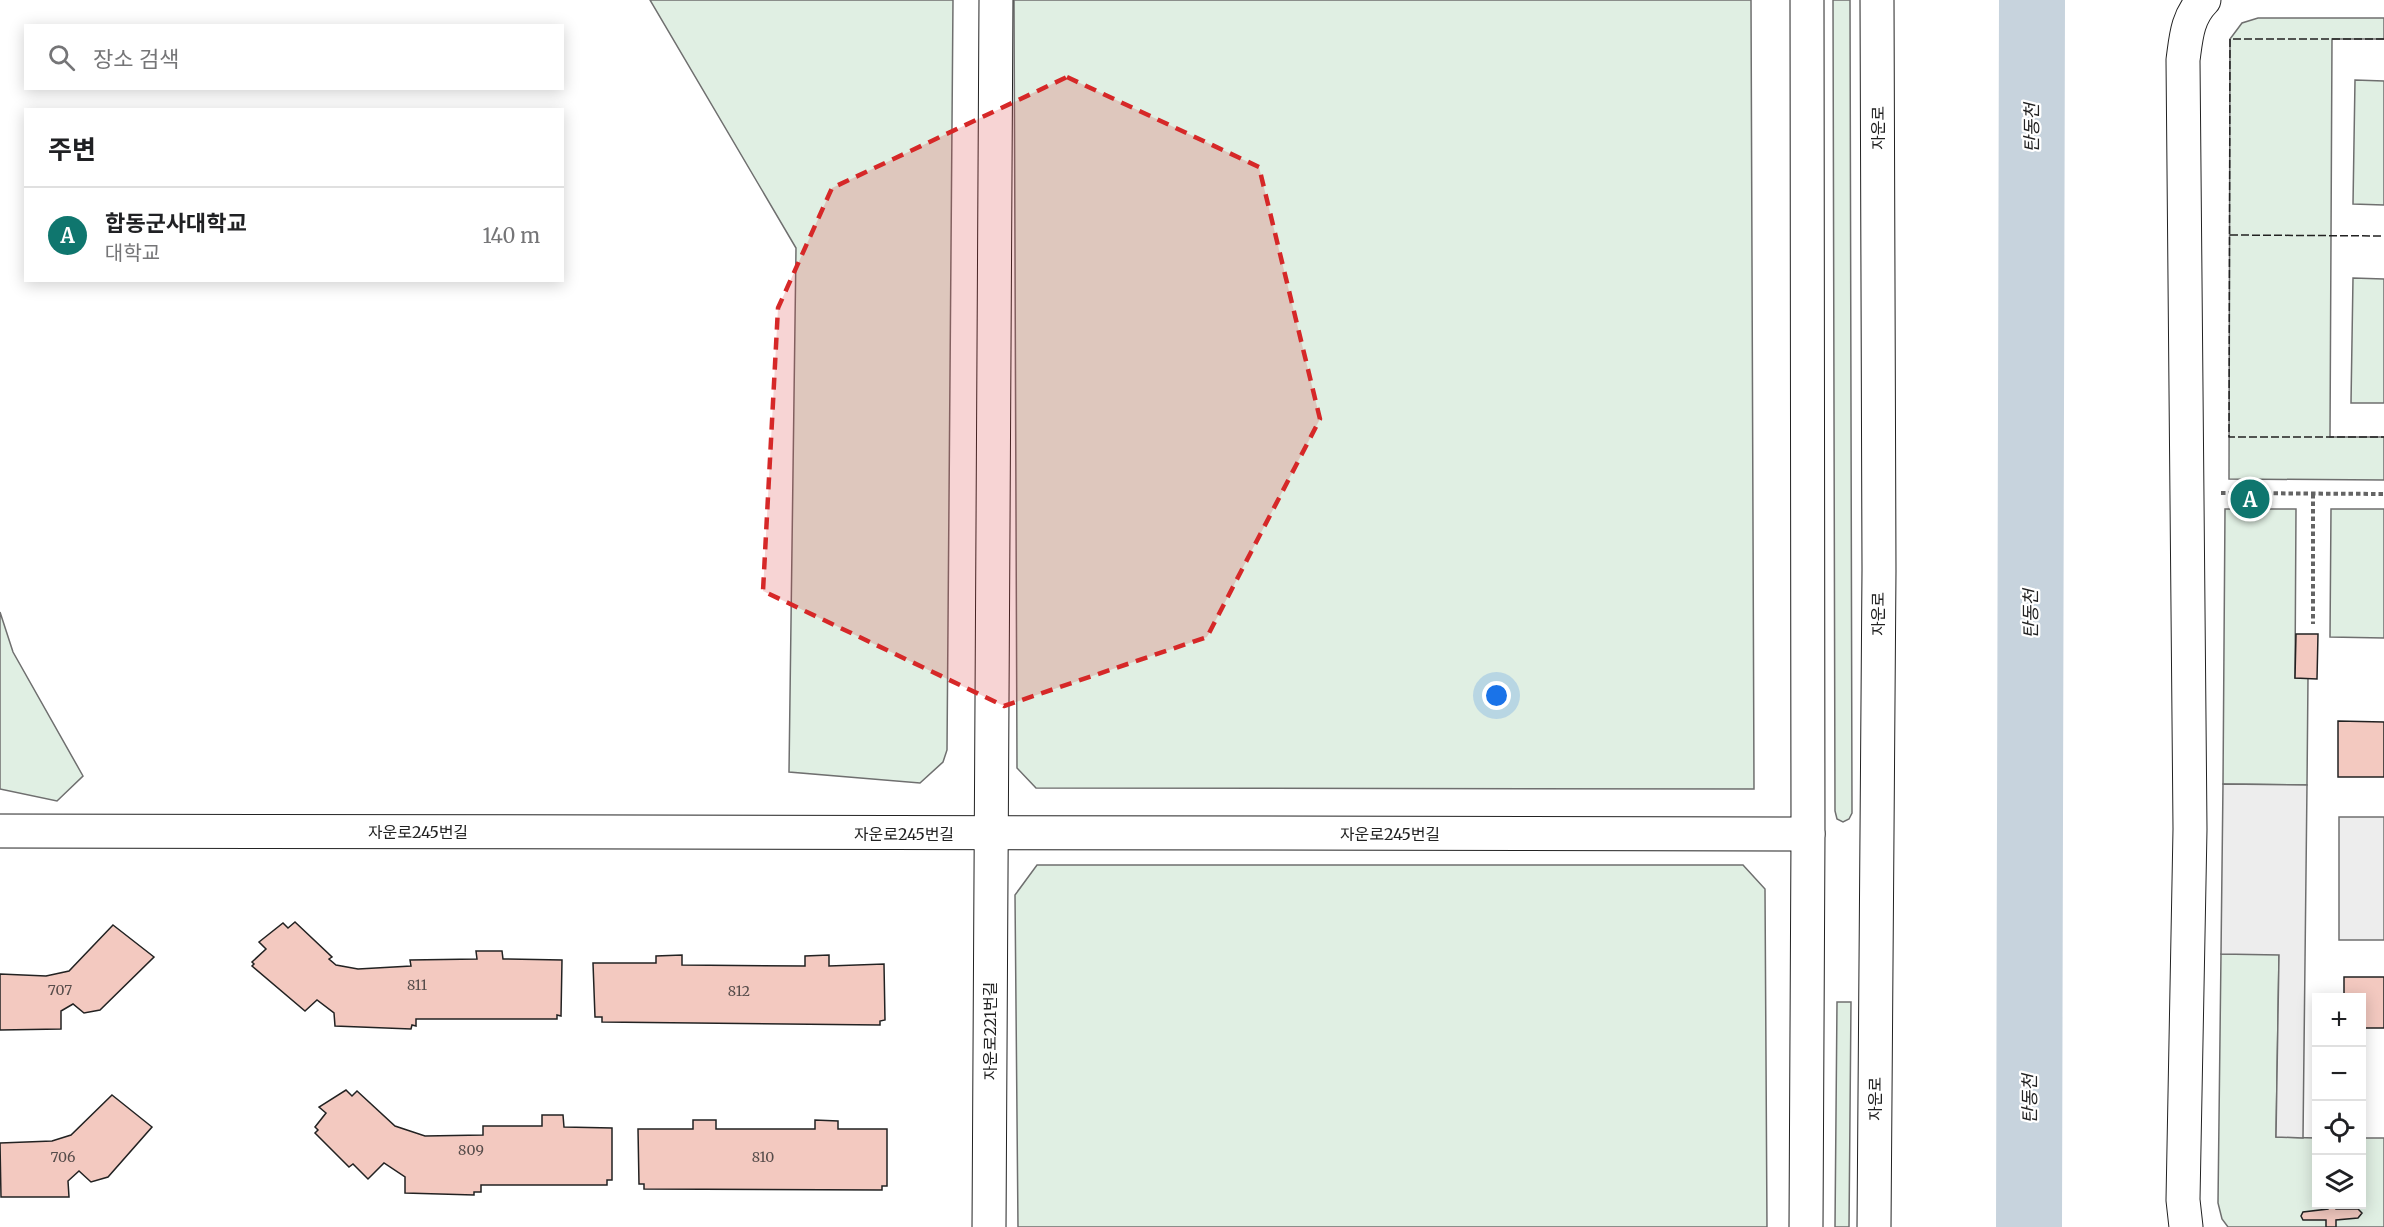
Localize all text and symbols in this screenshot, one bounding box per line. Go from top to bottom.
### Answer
search box [24,24,564,90]
icon: search [45,41,78,74]
text: 장소 검색 [93,45,179,73]
water label: 탄동천 [2020,101,2043,153]
street label: 자운로 [1868,106,1888,150]
text: 주변 [48,133,96,166]
text: 합동군사대학교 [105,209,247,237]
text: A [60,223,75,248]
text: 140 m [483,223,540,248]
text: 대학교 [105,240,160,265]
pin: A [2230,476,2270,522]
water label: 탄동천 [2019,587,2042,639]
street label: 자운로 [1868,592,1888,636]
your location [1482,681,1511,710]
street label: 자운로245번길 [368,822,468,842]
street label: 자운로245번길 [854,824,954,844]
street label: 자운로245번길 [1340,824,1440,844]
house number: 811 [407,976,427,994]
house number: 707 [48,981,72,999]
street label: 자운로221번길 [980,981,1000,1081]
house number: 812 [728,982,750,1000]
map controls [2312,993,2366,1209]
button: + [2312,993,2366,1047]
button: − [2312,1047,2366,1101]
water label: 탄동천 [2018,1072,2041,1124]
street label: 자운로 [1865,1077,1885,1121]
button: locate [2312,1101,2366,1155]
house number: 809 [458,1141,484,1159]
house number: 706 [50,1148,76,1166]
house number: 810 [752,1148,774,1166]
button: layers [2312,1155,2366,1209]

